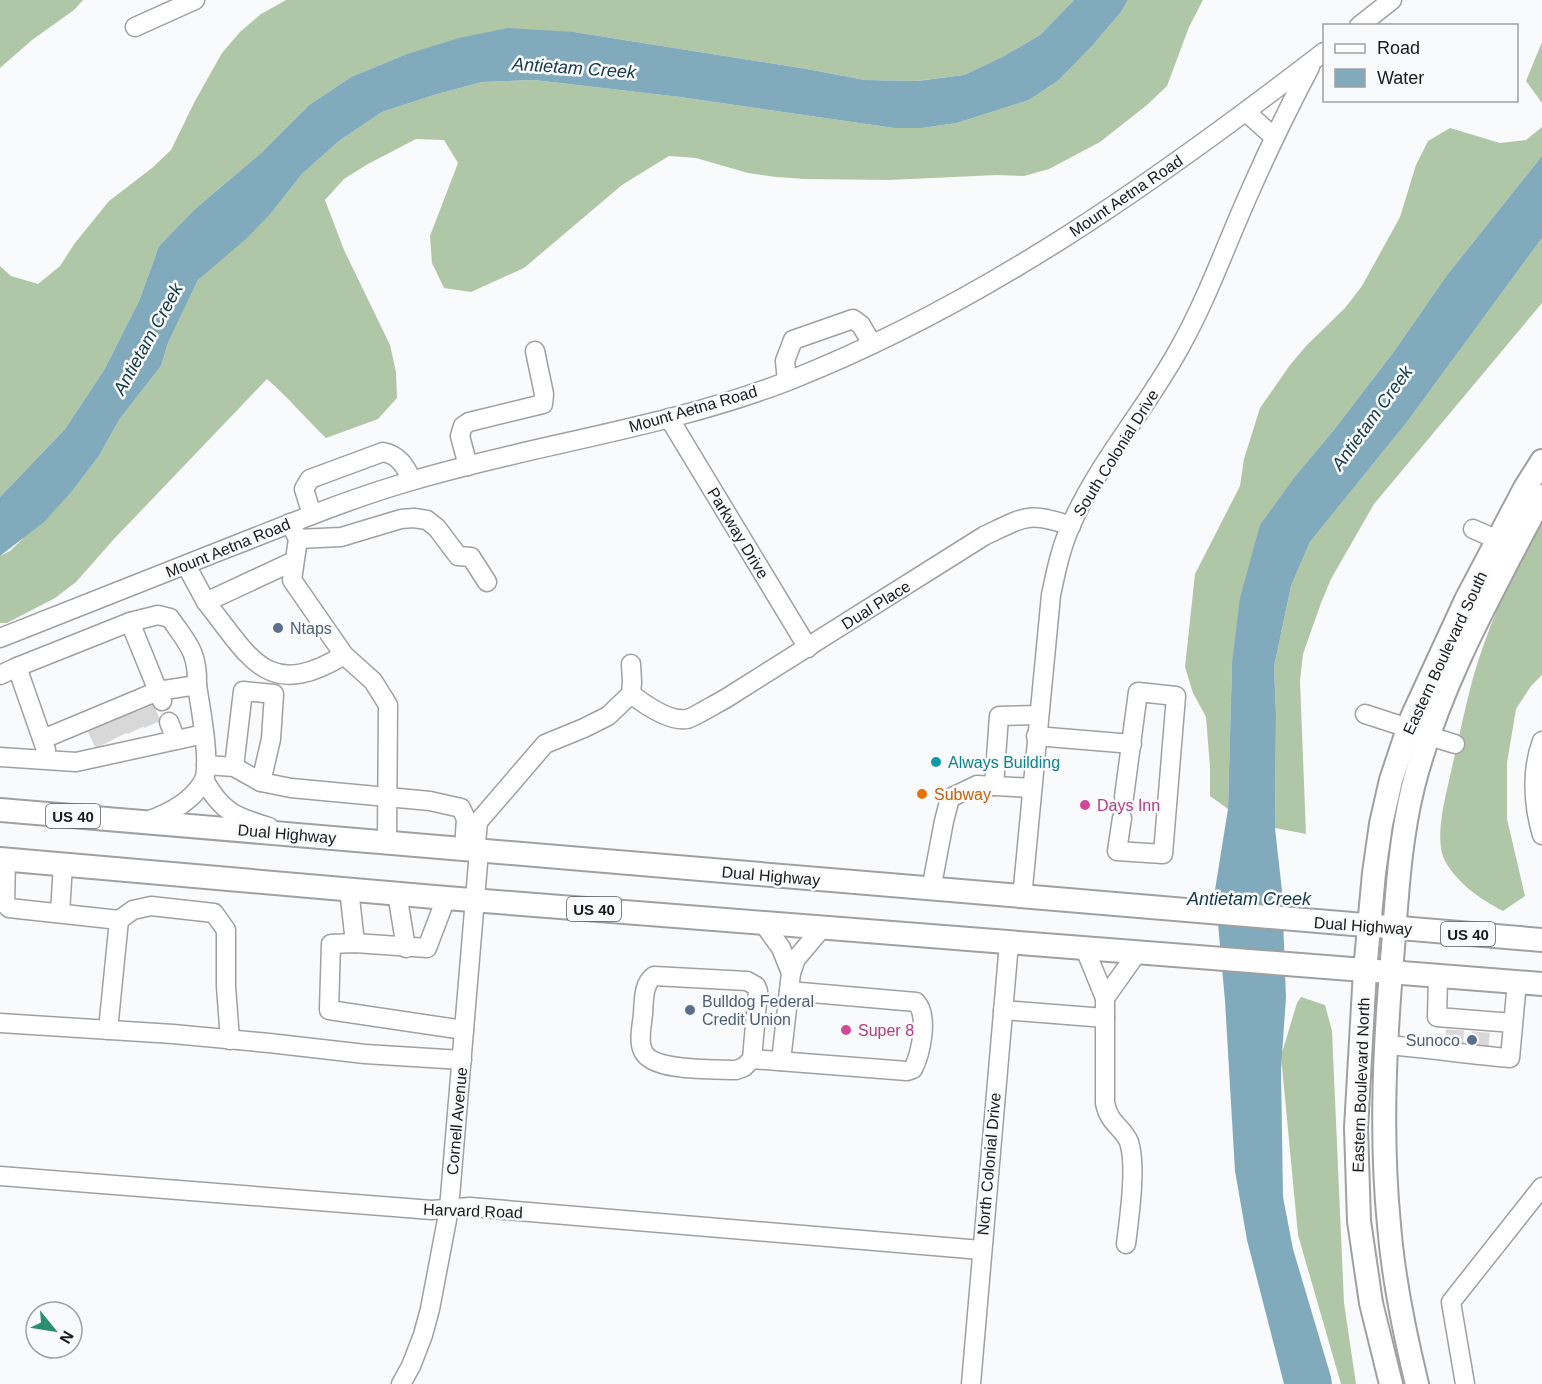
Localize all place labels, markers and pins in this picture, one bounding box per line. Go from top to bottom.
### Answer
place label: Ntaps [290,620,332,637]
marker: Ntaps [271,621,285,635]
place label: Always Building [948,754,1060,771]
marker: Always Building [929,755,943,769]
place label: Subway [934,786,991,803]
marker: Subway [915,787,929,801]
place label: Days Inn [1097,797,1160,814]
marker: Days Inn [1078,798,1092,812]
place label: Bulldog Federal Credit Union [702,993,814,1028]
marker: Bulldog Federal Credit Union [683,1003,697,1017]
place label: Super 8 [858,1022,914,1039]
marker: Super 8 [839,1023,853,1037]
place label: Sunoco [1406,1032,1460,1049]
marker: Sunoco [1465,1033,1479,1047]

